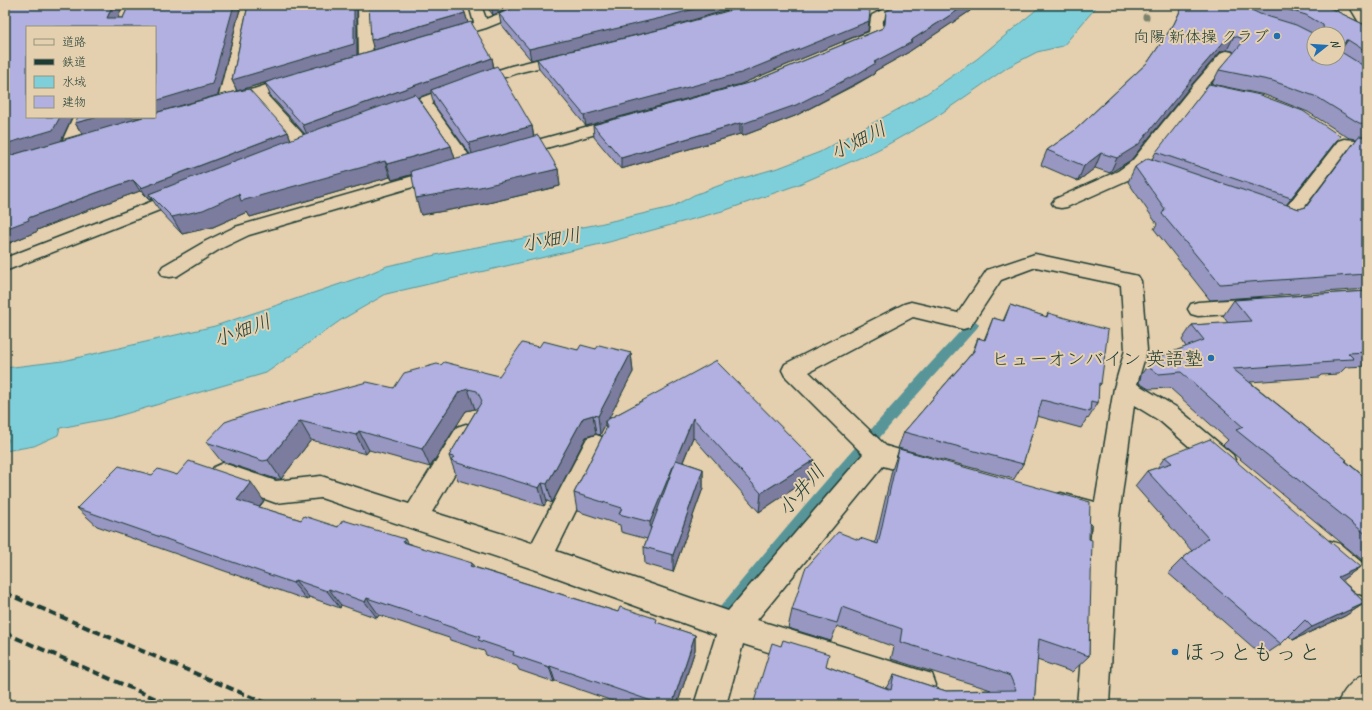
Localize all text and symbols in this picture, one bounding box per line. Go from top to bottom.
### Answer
legend [26,26,156,118]
north arrow [1306,26,1346,66]
place label: 向陽 新体操 クラブ [1133,27,1269,47]
marker: 向陽 新体操 クラブ [1272,31,1282,41]
text: 道路 [62,34,86,50]
text: N [1328,38,1344,50]
text: 鉄道 [62,54,86,70]
text: 水域 [62,74,86,90]
text: 建物 [62,94,86,110]
water label: 小畑川 [826,116,891,165]
water label: 小畑川 [519,222,583,257]
water label: 小畑川 [210,308,275,352]
place label: ヒューオンバイン 英語塾 [991,347,1203,371]
marker: ヒューオンバイン 英語塾 [1206,353,1216,363]
water label: 小井川 [772,459,830,521]
place label: ほっともっと [1183,638,1321,667]
marker: ほっともっと [1170,647,1180,657]

